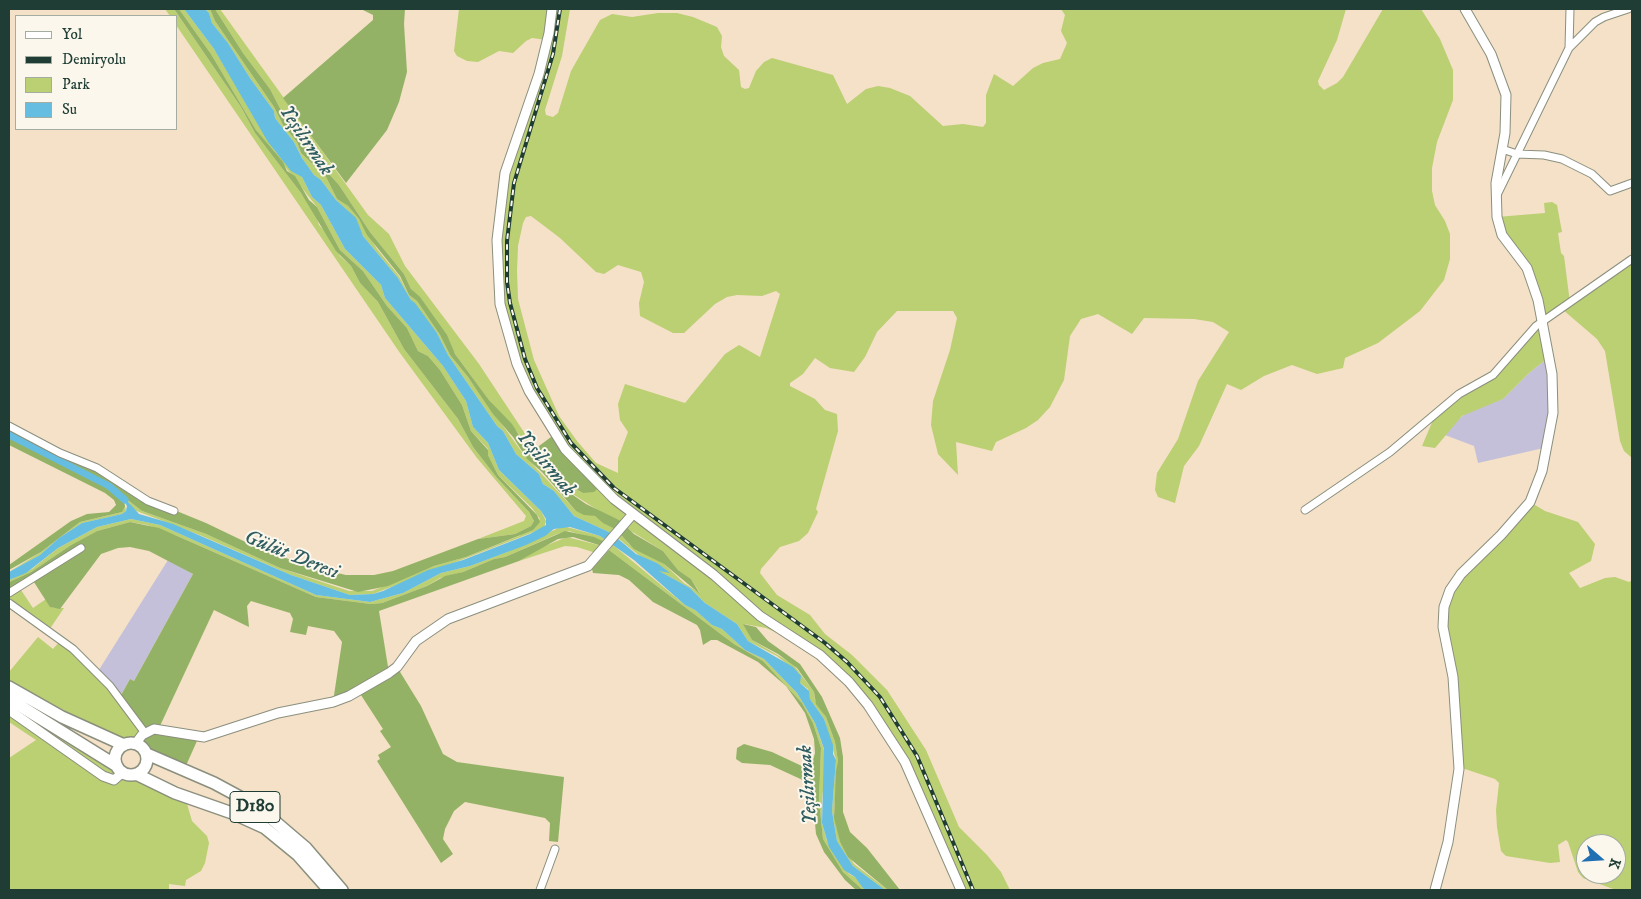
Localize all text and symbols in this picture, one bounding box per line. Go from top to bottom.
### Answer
legend [15,15,178,130]
text: Yol [62,25,82,44]
text: Demiryolu [62,50,126,69]
text: Park [62,75,90,94]
text: Su [62,100,77,119]
water label: Yeşilırmak [273,101,337,181]
water label: Yeşilırmak [510,426,580,502]
water label: Gülüt Deresi [240,526,342,586]
water label: Yeşilırmak [794,744,824,826]
road number: D180 [230,792,280,822]
north arrow [1576,834,1626,884]
text: K [1604,856,1624,871]

